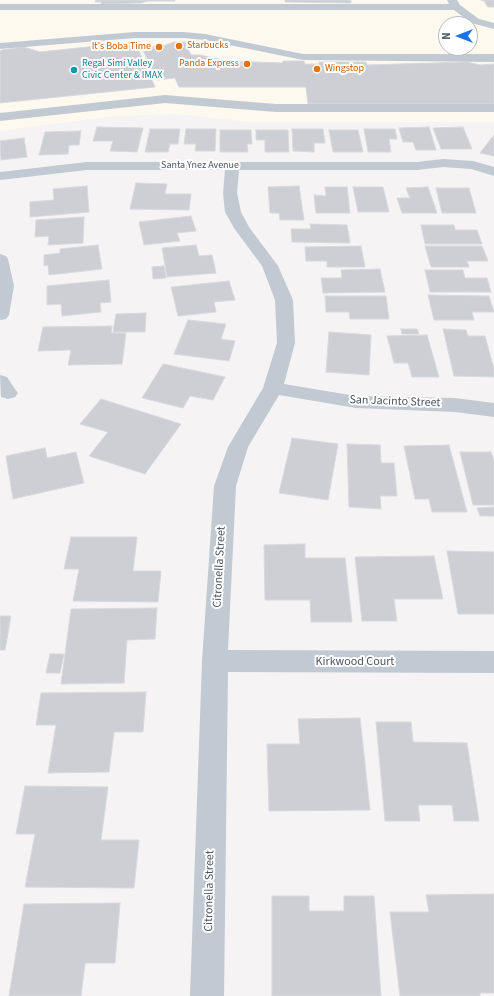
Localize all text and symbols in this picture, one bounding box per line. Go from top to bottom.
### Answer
north arrow [438,16,478,56]
text: N [439,32,454,40]
place label: Starbucks [187,40,228,52]
place label: It's Boba Time [92,41,151,53]
marker: Starbucks [174,41,184,51]
marker: It's Boba Time [154,42,164,52]
place label: Regal Simi Valley Civic Center & IMAX [82,58,162,82]
place label: Panda Express [179,58,239,70]
marker: Panda Express [242,59,252,69]
place label: Wingstop [325,63,364,75]
marker: Wingstop [312,64,322,74]
marker: Regal Simi Valley Civic Center & IMAX [69,65,79,75]
street label: Santa Ynez Avenue [161,160,239,172]
street label: San Jacinto Street [349,393,441,411]
street label: Citronella Street [211,526,229,608]
street label: Kirkwood Court [316,655,394,669]
street label: Citronella Street [202,850,218,932]

